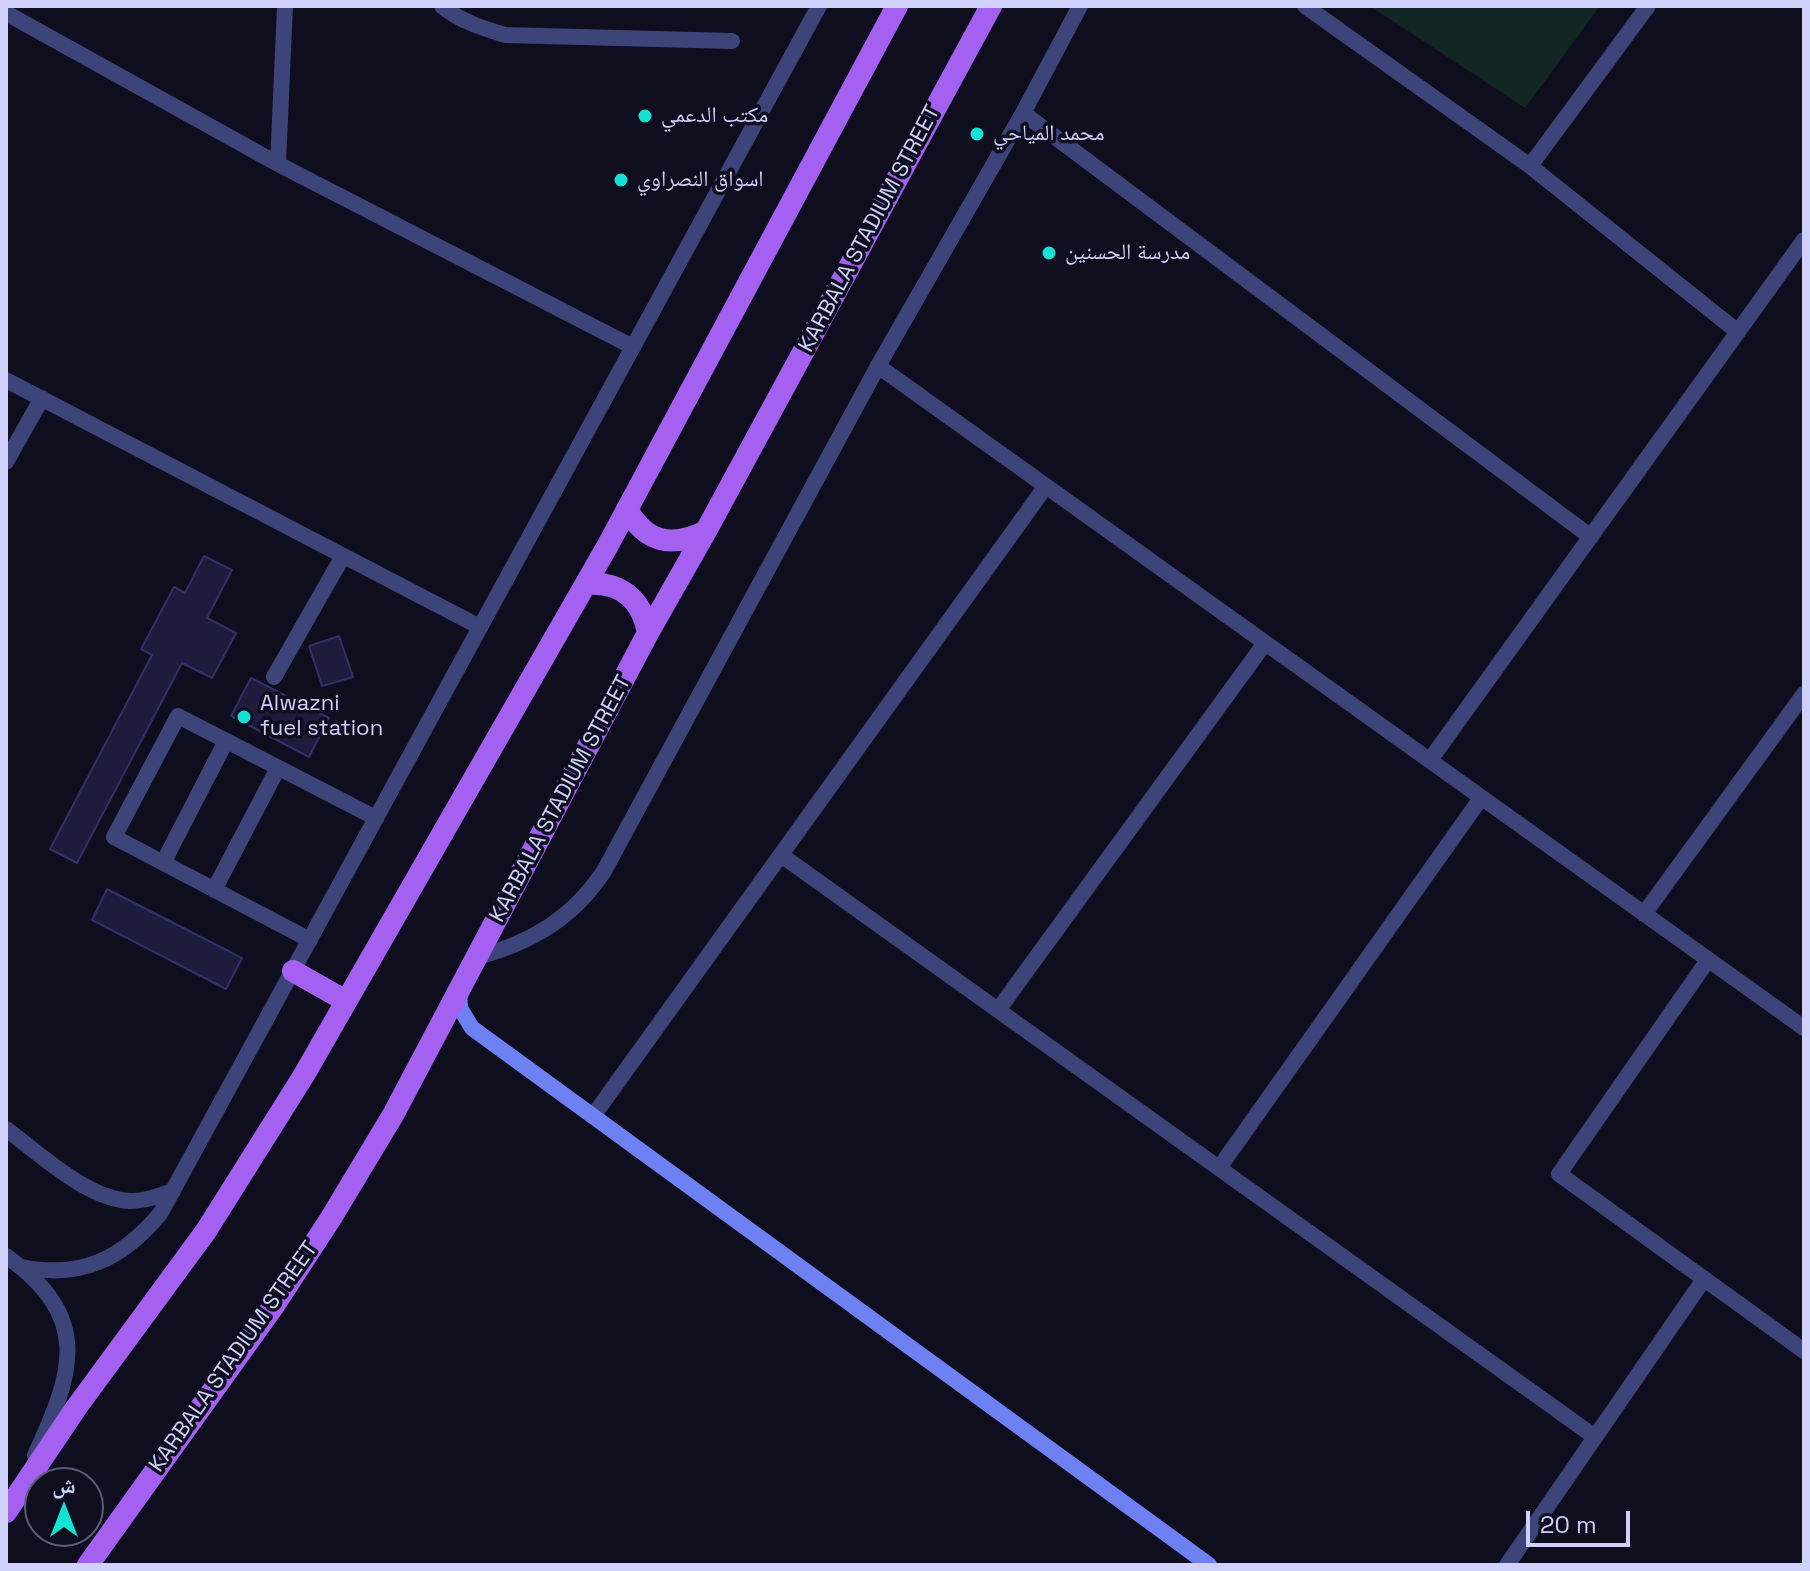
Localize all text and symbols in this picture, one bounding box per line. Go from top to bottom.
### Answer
street label: KARBALA STADIUM STREET [794,101,946,357]
place label: مكتب الدعمي [661,103,768,129]
marker: مكتب الدعمي [636,107,654,125]
place label: محمد المياحي [993,121,1104,147]
marker: محمد المياحي [968,125,986,143]
place label: اسواق النصراوي [637,167,764,193]
marker: اسواق النصراوي [612,171,630,189]
place label: مدرسة الحسنين [1065,240,1190,266]
marker: مدرسة الحسنين [1040,244,1058,262]
street label: KARBALA STADIUM STREET [485,671,637,927]
place label: Alwazni fuel station [260,691,383,742]
marker: Alwazni fuel station [235,708,253,726]
street label: KARBALA STADIUM STREET [144,1237,324,1477]
north arrow [24,1467,104,1547]
text: ش [52,1471,76,1499]
scale bar [1530,1495,1634,1545]
text: 20 m [1540,1509,1597,1540]

